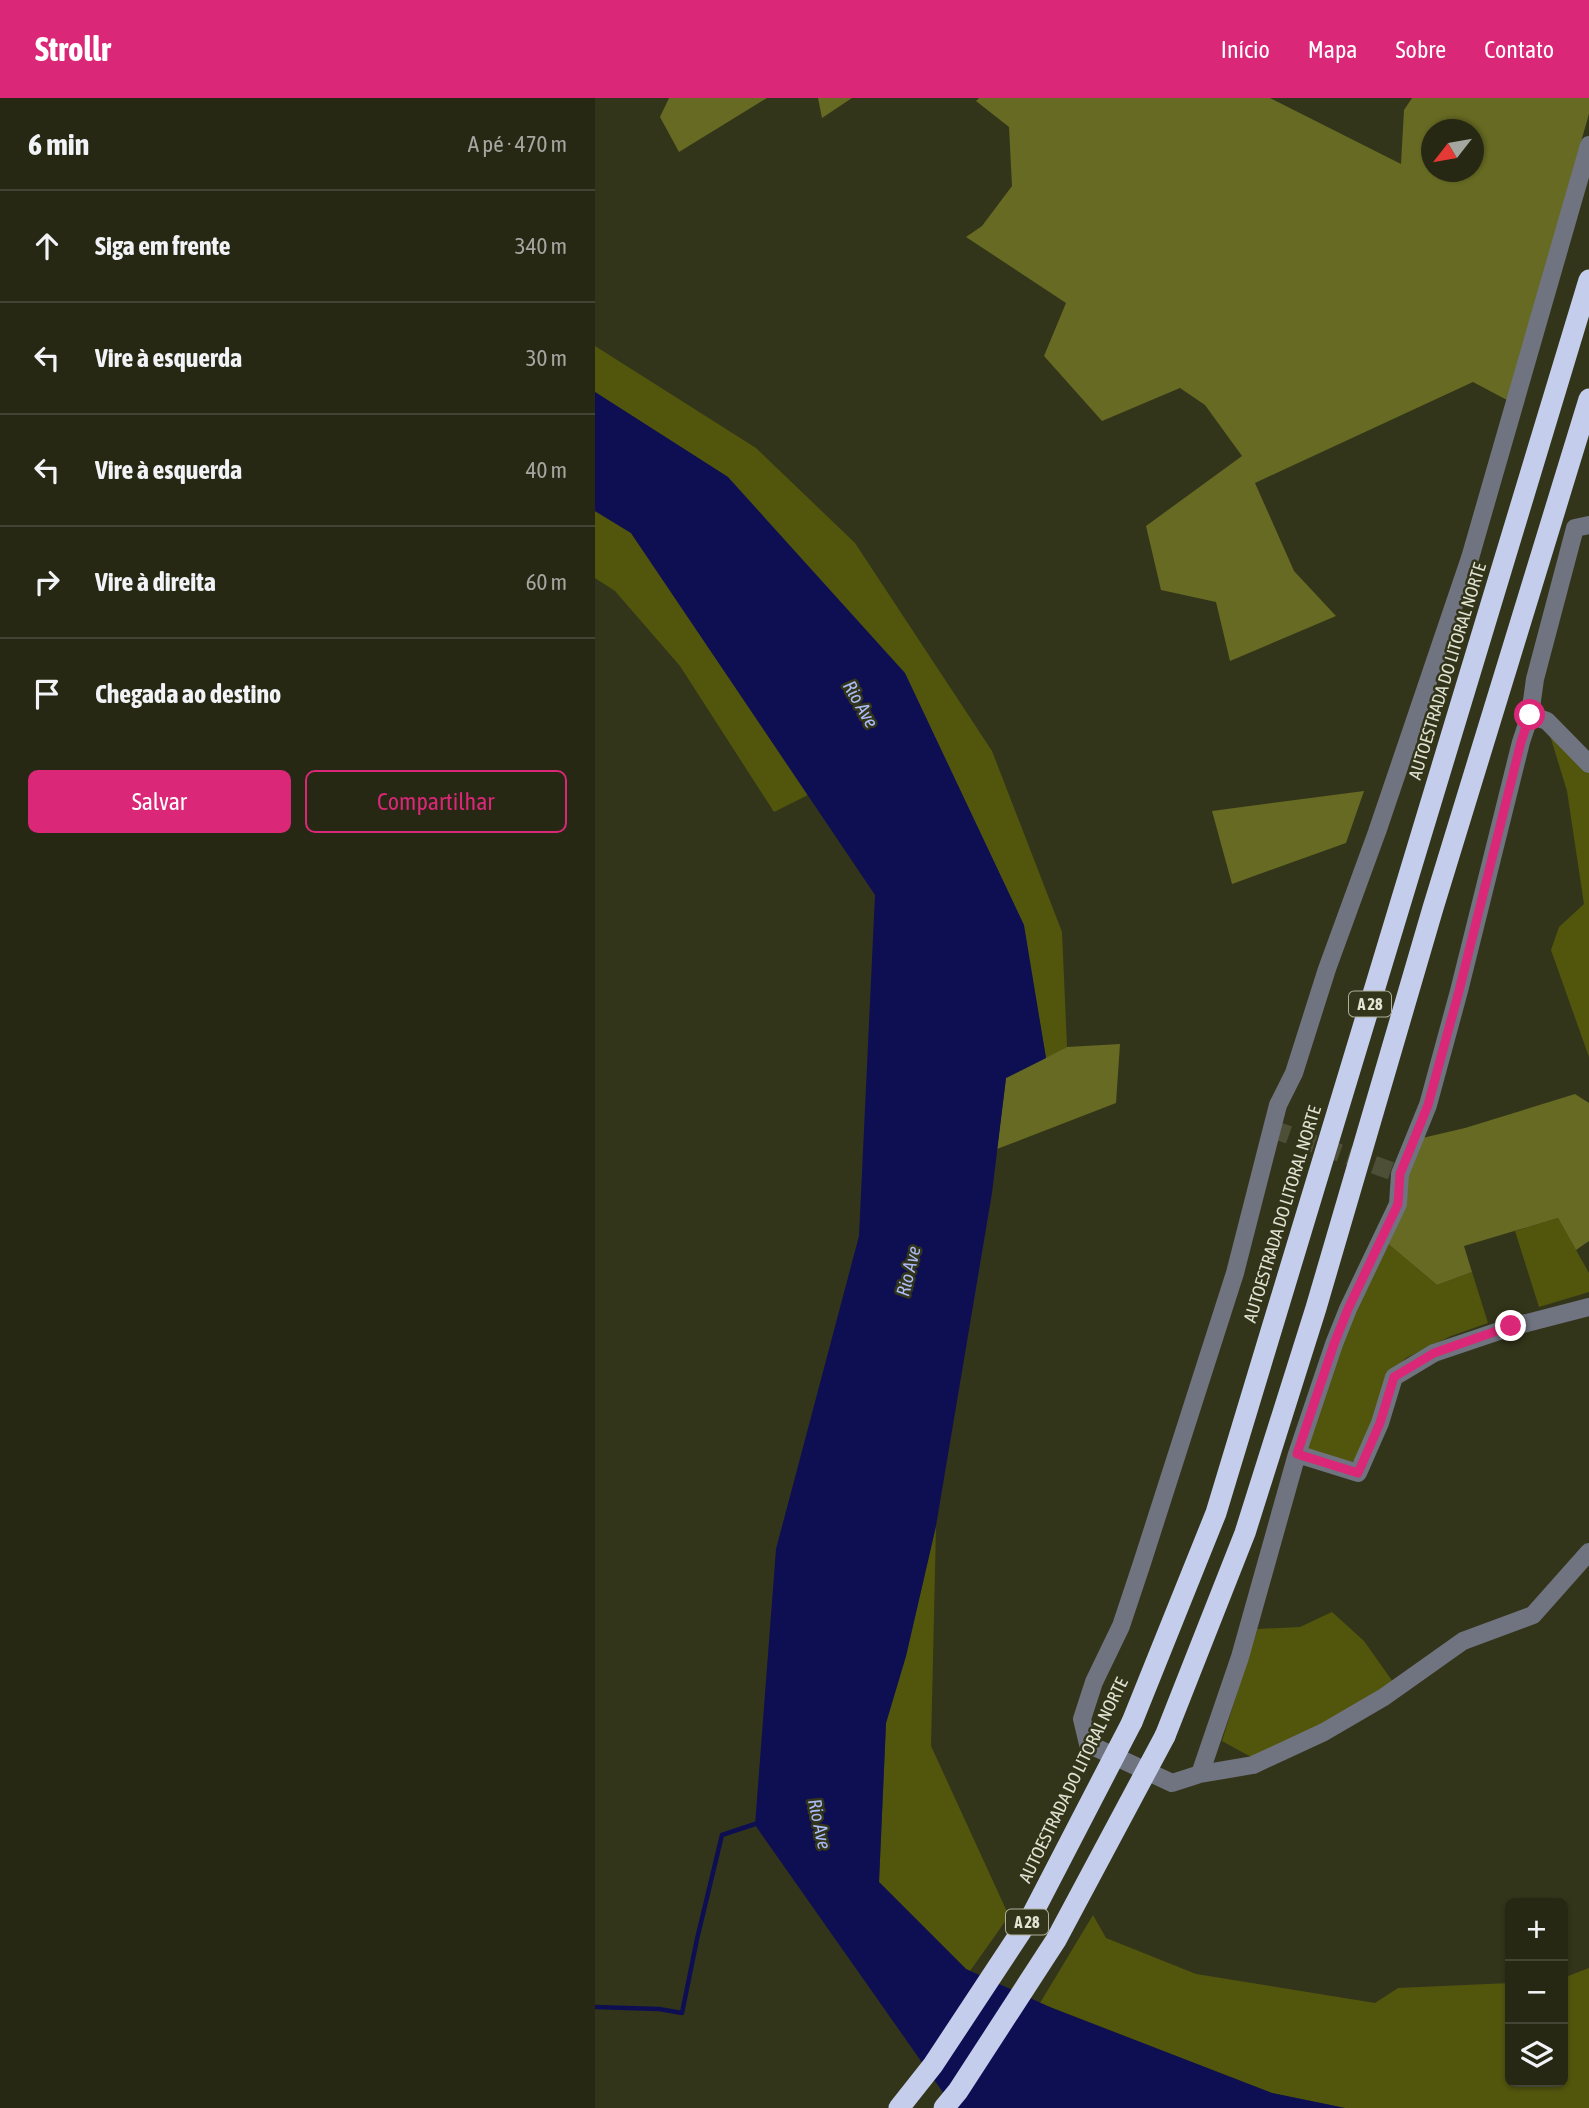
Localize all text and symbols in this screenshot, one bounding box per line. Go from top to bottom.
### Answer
text: Strollr [35,30,111,68]
text: Início [1221,36,1270,63]
text: Mapa [1308,36,1358,63]
text: Sobre [1396,36,1446,63]
text: Contato [1484,36,1554,63]
north arrow [1421,119,1484,182]
text: 6 min [28,127,89,161]
text: A pé · 470 m [468,131,567,157]
icon: ahead [28,227,66,265]
text: Siga em frente [95,231,231,261]
text: 340 m [515,233,567,259]
icon: left [28,339,66,377]
text: Vire à esquerda [95,343,242,373]
text: 30 m [526,345,567,371]
icon: left [28,451,66,489]
text: Vire à esquerda [95,455,242,485]
text: 40 m [526,457,567,483]
street label: AUTOESTRADA DO LITORAL NORTE [1404,560,1490,782]
icon: right [28,563,66,601]
text: Vire à direita [95,567,216,597]
text: 60 m [526,569,567,595]
icon: arrive [28,675,66,713]
water label: Rio Ave [839,676,883,732]
text: Chegada ao destino [95,679,281,709]
route start [1514,699,1545,730]
button: Salvar [28,770,291,833]
button: Compartilhar [305,770,567,833]
road number: A 28 [1349,991,1391,1016]
street label: AUTOESTRADA DO LITORAL NORTE [1239,1103,1325,1325]
water label: Rio Ave [891,1244,925,1298]
route end [1495,1310,1526,1341]
street label: AUTOESTRADA DO LITORAL NORTE [1014,1674,1132,1886]
water label: Rio Ave [804,1797,836,1851]
map controls [1505,1898,1568,2087]
button: + [1505,1898,1568,1961]
road number: A 28 [1006,1910,1048,1934]
button: − [1505,1961,1568,2024]
button: layers [1505,2024,1568,2087]

